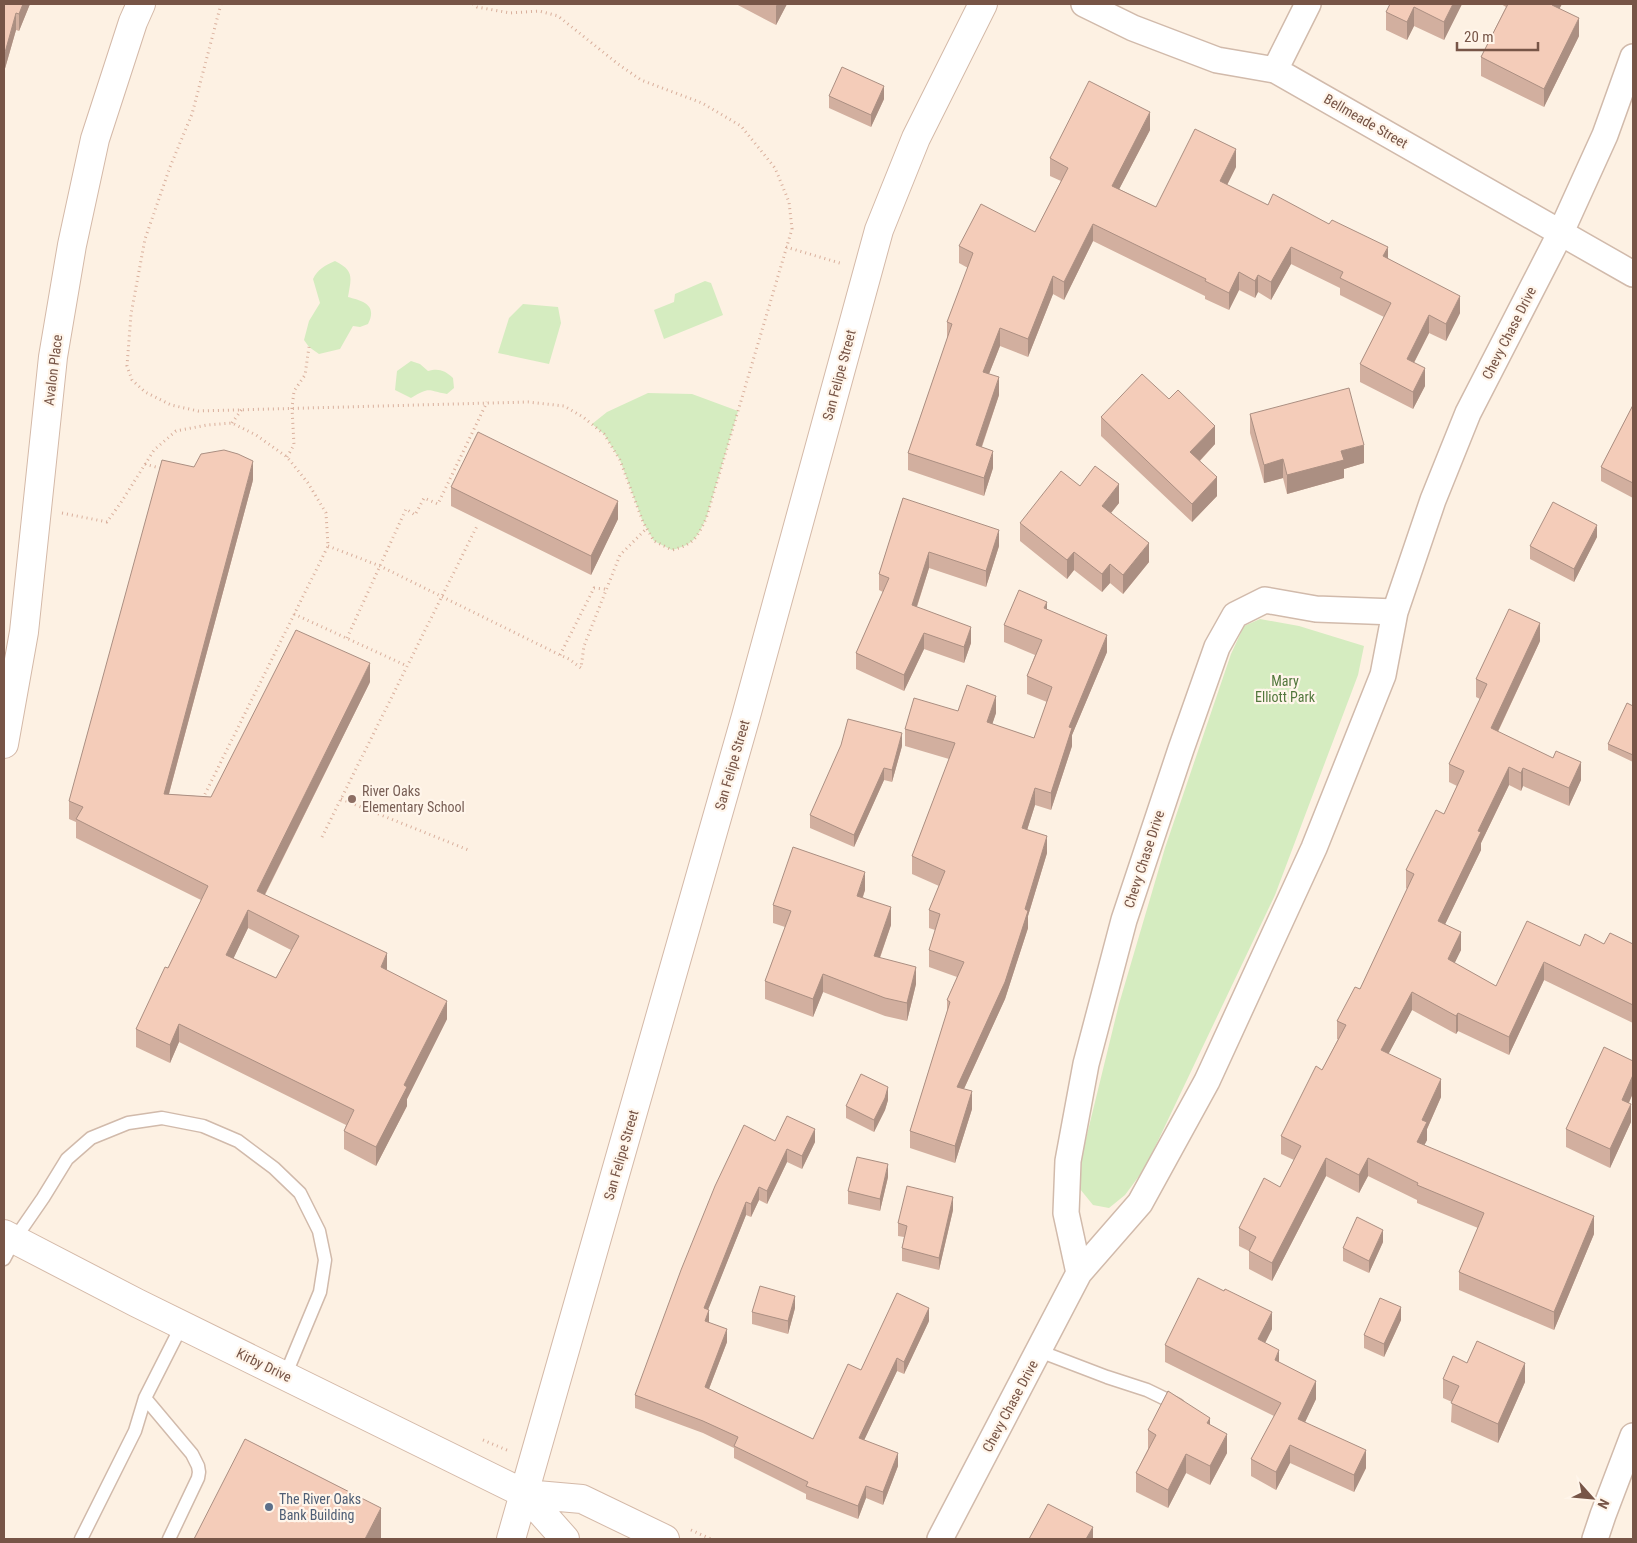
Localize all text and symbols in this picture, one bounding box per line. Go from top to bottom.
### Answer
scale bar [1457,20,1538,52]
text: 20 m [1464,28,1494,46]
street label: Bellmeade Street [1321,91,1411,151]
street label: Chevy Chase Drive [1479,284,1539,382]
street label: San Felipe Street [819,328,859,422]
street label: Avalon Place [41,333,65,406]
park label: Mary Elliott Park [1255,673,1316,705]
street label: San Felipe Street [711,718,753,812]
place label: River Oaks Elementary School [362,783,465,815]
marker: River Oaks Elementary School [346,793,358,805]
street label: Chevy Chase Drive [1121,808,1167,910]
street label: San Felipe Street [600,1108,642,1202]
street label: Kirby Drive [234,1345,294,1385]
street label: Chevy Chase Drive [979,1357,1041,1455]
north arrow [1567,1473,1617,1523]
place label: The River Oaks Bank Building [279,1491,361,1523]
text: N [1595,1496,1613,1511]
marker: The River Oaks Bank Building [263,1501,275,1513]

